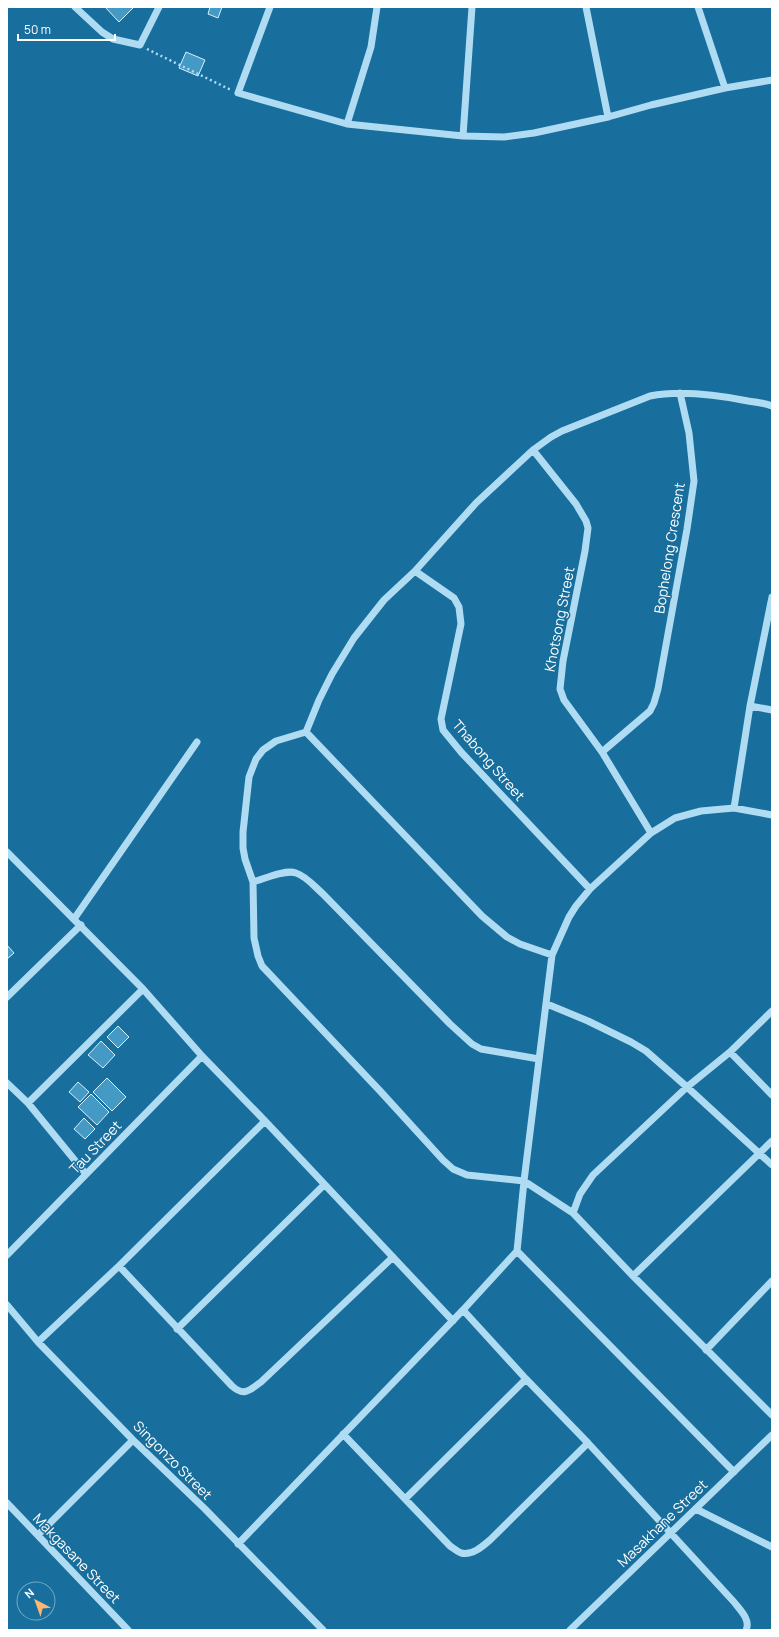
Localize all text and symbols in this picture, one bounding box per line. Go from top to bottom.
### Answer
scale bar [18,16,115,42]
text: 50 m [24,21,51,38]
street label: Bophelong Crescent [649,481,689,615]
street label: Khotsong Street [539,564,579,673]
street label: Thabong Street [449,715,530,805]
street label: Tau Street [65,1116,126,1178]
street label: Singonzo Street [129,1416,217,1504]
street label: Masakhane Street [613,1475,711,1571]
street label: Makgasane Street [29,1509,125,1607]
north arrow [16,1581,56,1621]
text: N [21,1585,37,1601]

